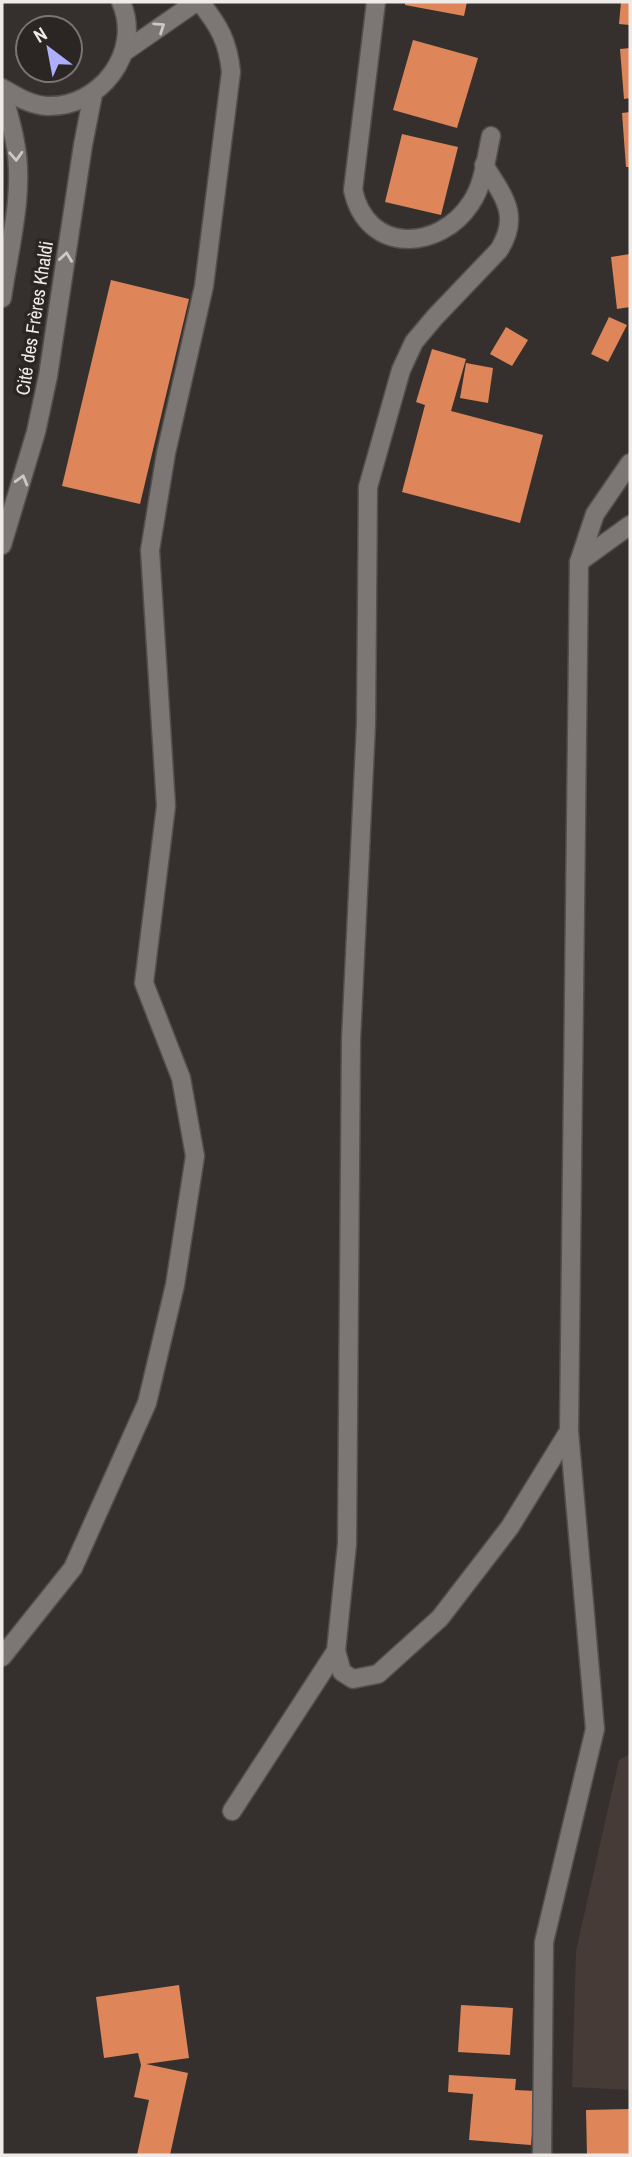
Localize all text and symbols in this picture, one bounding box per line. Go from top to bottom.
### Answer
north arrow [14,14,84,84]
text: N [28,21,52,49]
one-way arrow [152,23,165,35]
one-way arrow [9,150,24,161]
street label: Cité des Frères Khaldi [9,239,59,397]
one-way arrow [58,251,73,263]
one-way arrow [14,475,29,487]

